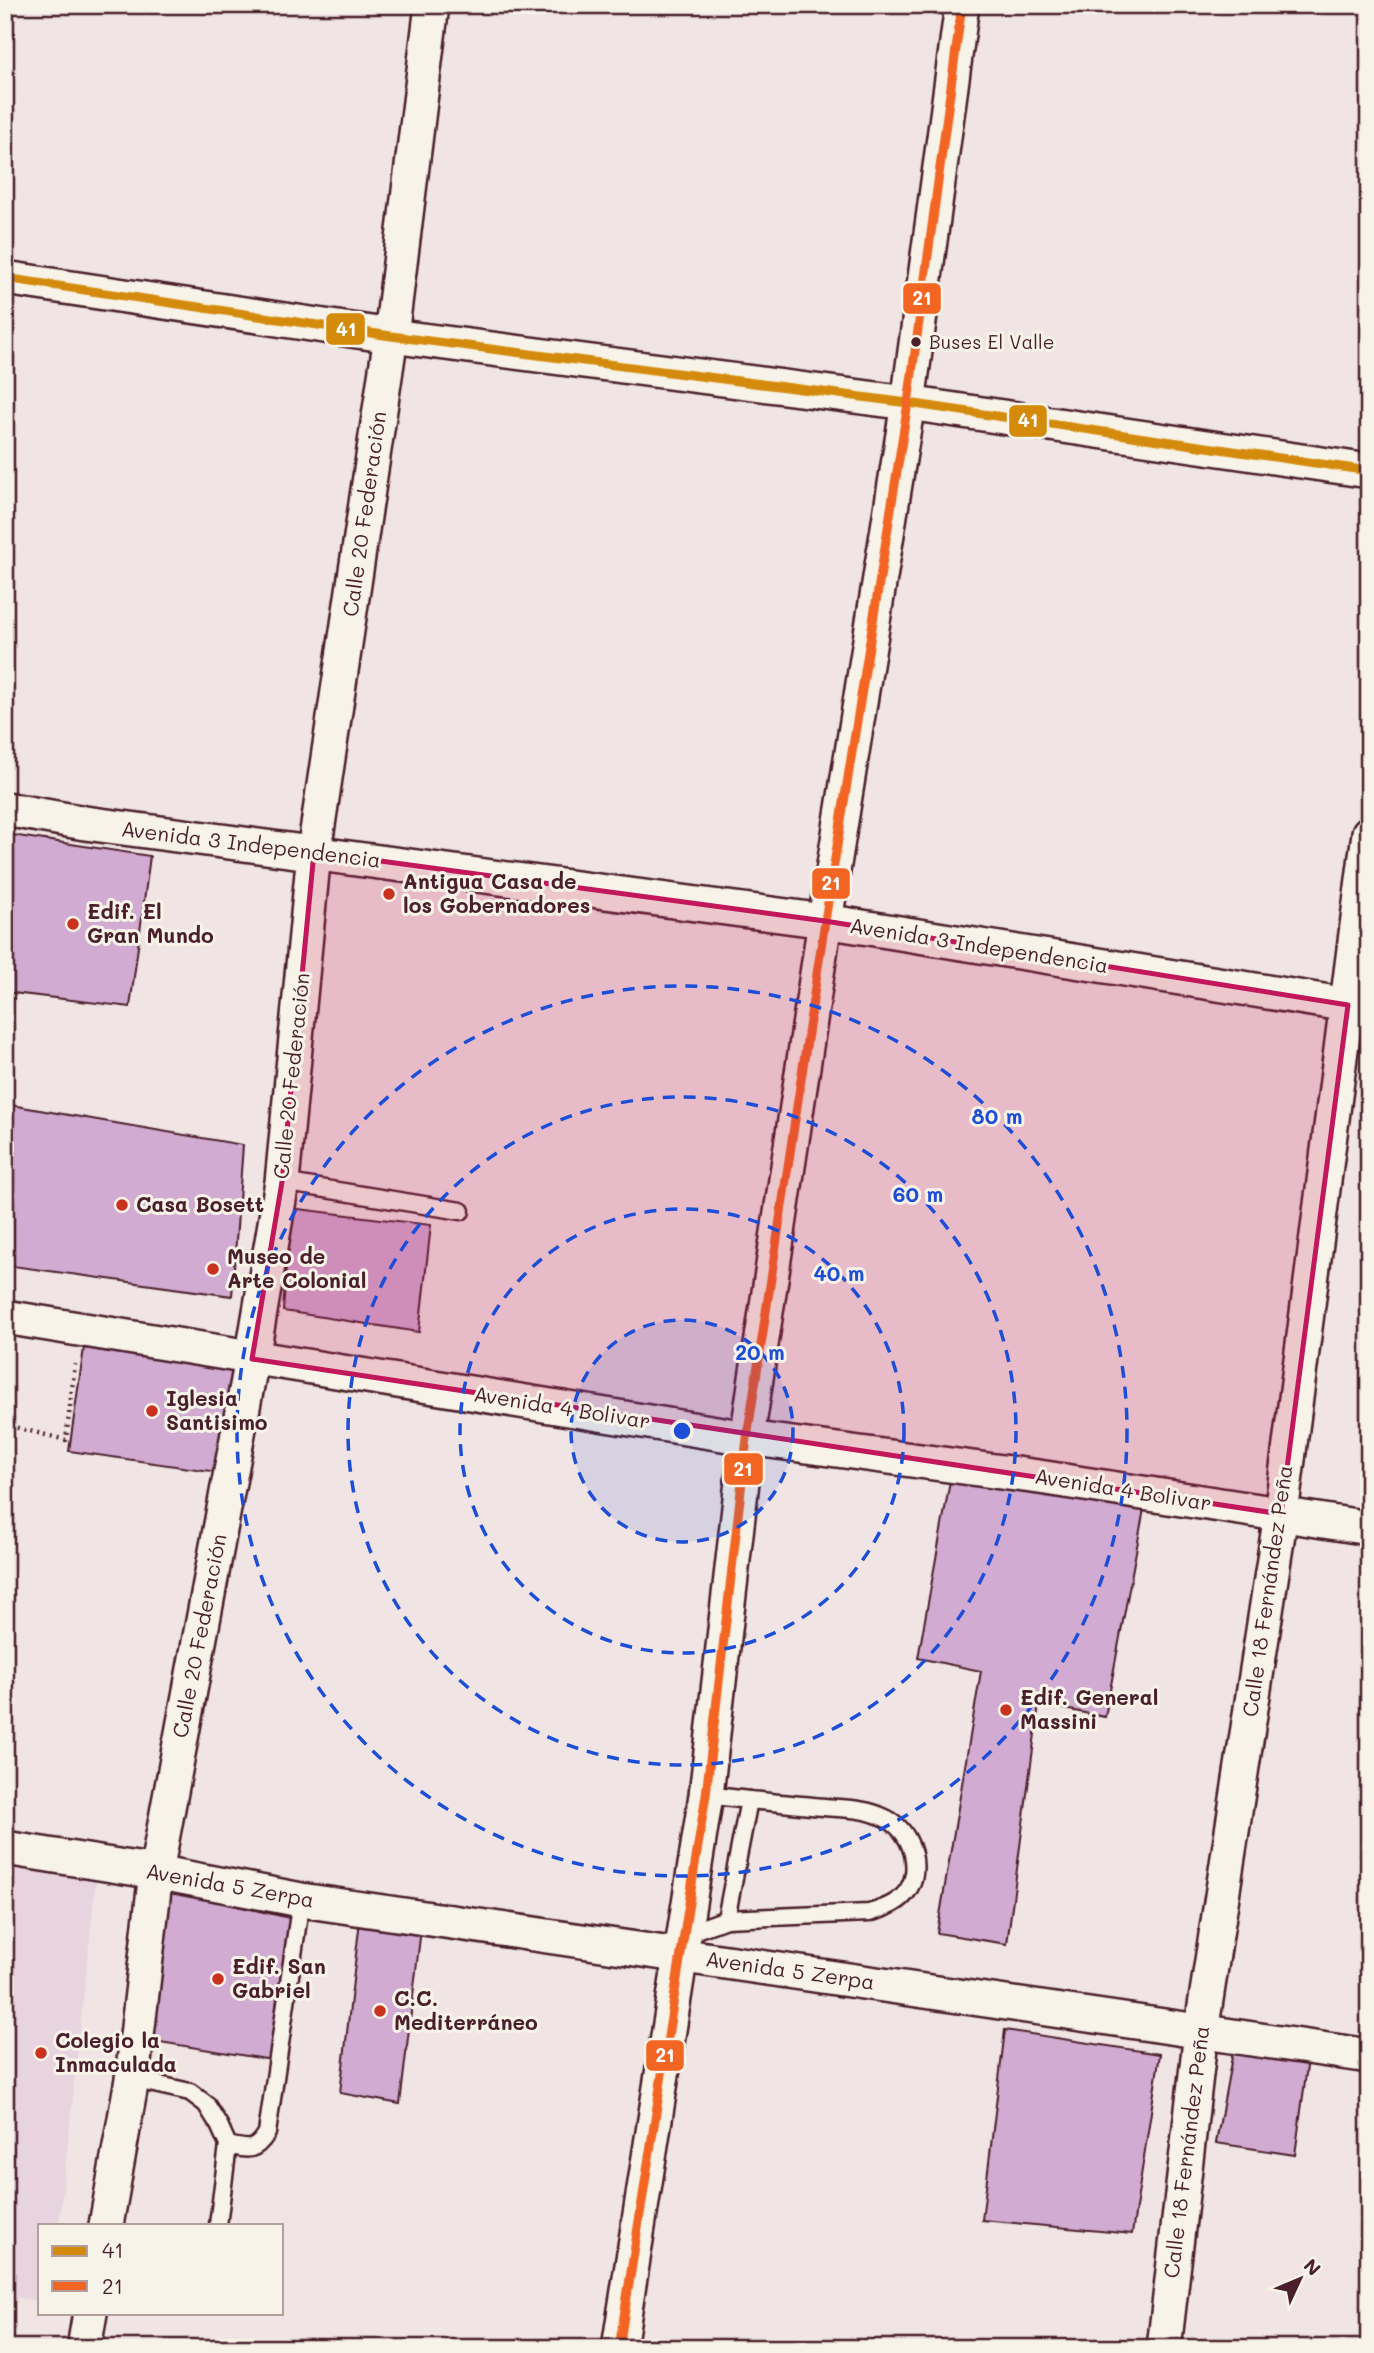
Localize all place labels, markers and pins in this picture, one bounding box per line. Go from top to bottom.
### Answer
place label: Buses El Valle [929,329,1055,354]
marker: Buses El Valle [909,335,923,349]
place label: Antigua Casa de los Gobernadores [403,867,590,918]
marker: Antigua Casa de los Gobernadores [381,886,397,902]
place label: Edif. El Gran Mundo [87,897,214,948]
marker: Edif. El Gran Mundo [65,916,81,932]
place label: Casa Bosett [136,1190,264,1217]
marker: Casa Bosett [114,1197,130,1213]
place label: Museo de Arte Colonial [227,1242,366,1293]
marker: Museo de Arte Colonial [205,1261,221,1277]
place label: Iglesia Santisimo [166,1384,268,1435]
marker: Iglesia Santisimo [144,1403,160,1419]
centre of rings [670,1419,694,1443]
place label: Edif. General Massini [1020,1683,1158,1734]
marker: Edif. General Massini [998,1702,1014,1718]
place label: Edif. San Gabriel [232,1952,326,2003]
marker: Edif. San Gabriel [210,1971,226,1987]
place label: C.C. Mediterráneo [394,1984,538,2035]
marker: C.C. Mediterráneo [372,2003,388,2019]
place label: Colegio la Inmaculada [55,2026,177,2077]
marker: Colegio la Inmaculada [33,2045,49,2061]

